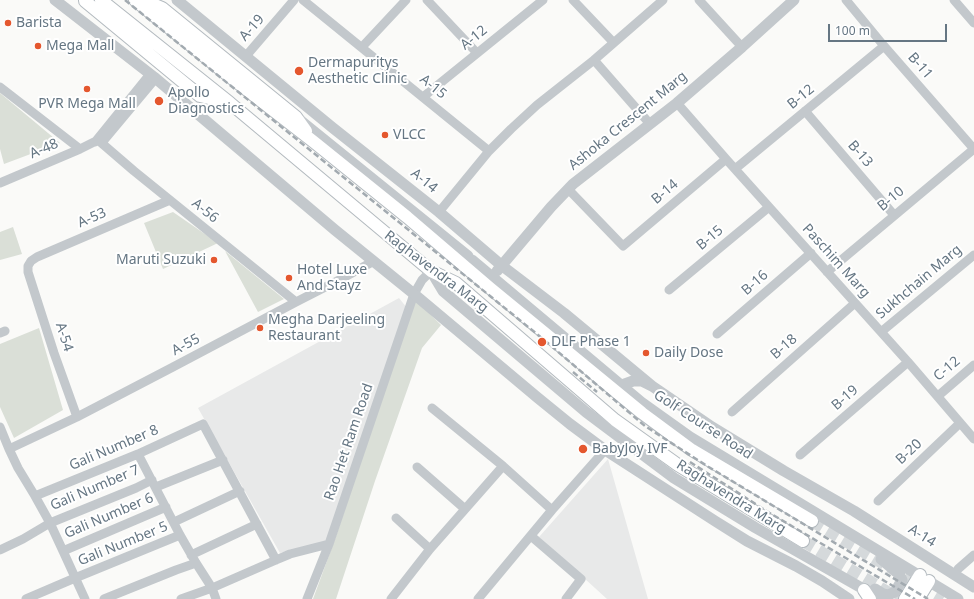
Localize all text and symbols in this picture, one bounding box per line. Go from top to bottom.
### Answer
street label: A-19 [236,11,268,45]
place label: Barista [16,15,62,31]
scale bar [830,16,949,42]
marker: Barista [3,18,13,28]
street label: A-12 [457,22,491,54]
text: 100 m [835,22,870,39]
place label: Mega Mall [46,38,114,54]
marker: Mega Mall [33,41,43,51]
street label: B-11 [904,49,936,83]
place label: Dermapuritys Aesthetic Clinic [308,55,407,88]
marker: Dermapuritys Aesthetic Clinic [293,65,305,77]
street label: Ashoka Crescent Marg [565,68,691,174]
street label: A-15 [416,71,450,103]
street label: B-12 [784,81,818,113]
marker: PVR Mega Mall [82,84,92,94]
place label: Apollo Diagnostics [168,85,244,118]
marker: Apollo Diagnostics [153,95,165,107]
place label: PVR Mega Mall [38,96,136,112]
place label: VLCC [393,127,426,143]
marker: VLCC [380,130,390,140]
street label: A-48 [27,136,61,162]
street label: B-13 [844,137,876,171]
street label: A-14 [407,165,441,197]
street label: B-14 [648,176,682,208]
street label: B-10 [874,183,908,215]
street label: A-56 [188,195,222,227]
street label: A-53 [75,205,109,231]
street label: Paschim Marg [798,221,874,301]
street label: B-15 [693,222,727,254]
street label: Raghavendra Marg [381,227,491,317]
street label: Sukhchain Marg [873,241,965,323]
place label: Maruti Suzuki [116,252,206,268]
marker: Maruti Suzuki [209,255,219,265]
place label: Hotel Luxe And Stayz [297,262,367,294]
street label: B-16 [738,267,772,299]
marker: Hotel Luxe And Stayz [284,273,294,283]
place label: Megha Darjeeling Restaurant [268,312,385,344]
street label: A-54 [51,320,77,354]
marker: Megha Darjeeling Restaurant [255,323,265,333]
street label: A-55 [169,331,203,359]
street label: B-18 [767,331,801,363]
place label: DLF Phase 1 [551,334,631,350]
marker: DLF Phase 1 [536,336,548,348]
place label: Daily Dose [654,345,723,361]
marker: Daily Dose [641,348,651,358]
street label: C-12 [930,353,964,385]
street label: Rao Het Ram Road [321,381,377,503]
street label: B-19 [828,382,862,414]
street label: Golf Course Road [650,387,756,463]
street label: Gali Number 8 [67,422,161,474]
street label: B-20 [892,436,926,468]
place label: BabyJoy IVF [592,441,668,457]
marker: BabyJoy IVF [577,443,589,455]
street label: Raghavendra Marg [673,457,789,537]
street label: Gali Number 7 [48,462,142,514]
street label: Gali Number 6 [62,490,156,542]
street label: Gali Number 5 [76,518,170,570]
street label: A-14 [905,521,939,551]

